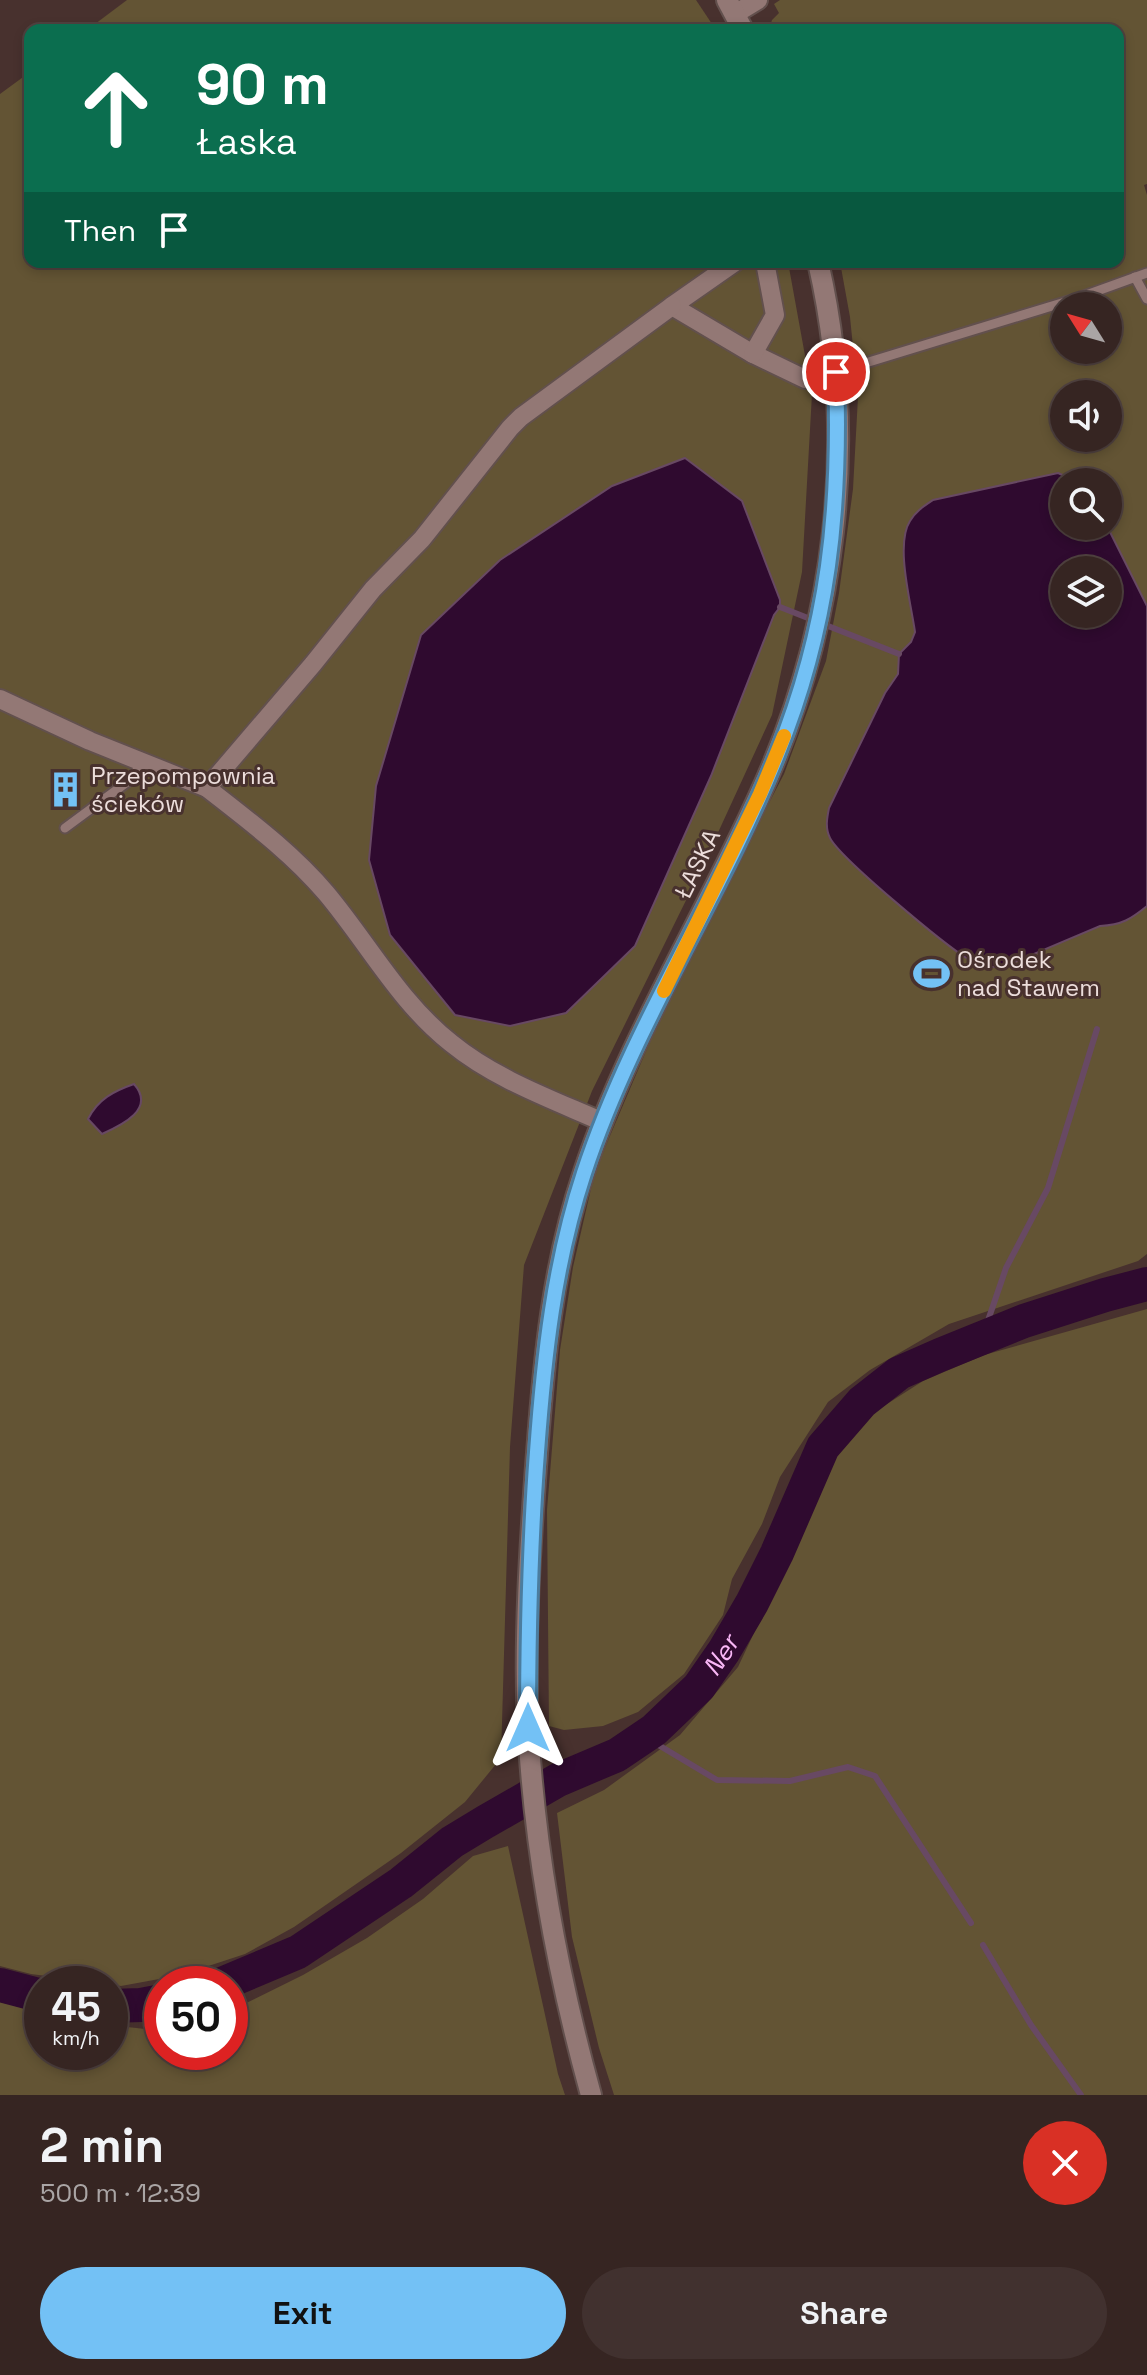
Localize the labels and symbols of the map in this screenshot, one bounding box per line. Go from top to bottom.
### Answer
north arrow [1050,292,1122,364]
pin [802,338,870,406]
place label: Przepompownia ścieków [91,760,276,819]
building icon: Przepompownia ścieków [46,770,84,808]
street label: ŁASKA [667,824,727,904]
place label: Ośrodek nad Stawem [957,944,1100,1003]
sports icon: Ośrodek nad Stawem [912,954,950,992]
water label: Ner [695,1626,748,1683]
position arrow [486,1686,570,1770]
speed limit sign: 50 [144,1966,248,2070]

